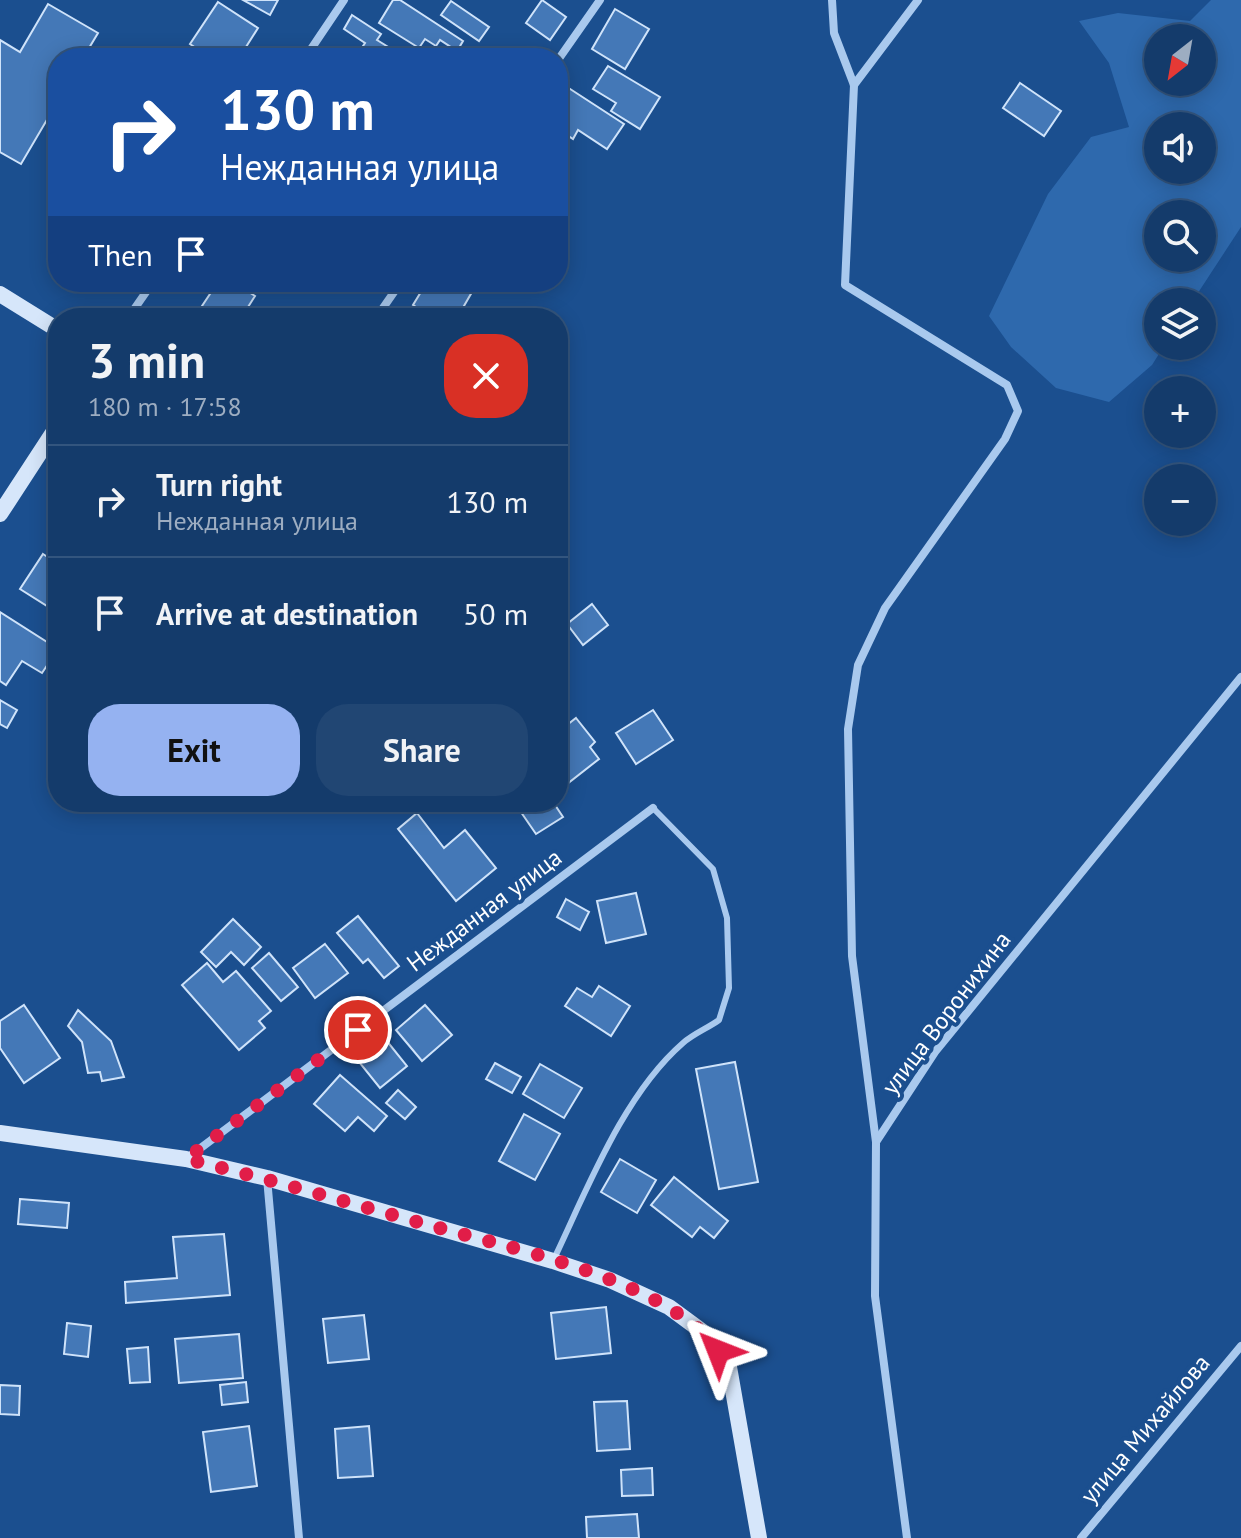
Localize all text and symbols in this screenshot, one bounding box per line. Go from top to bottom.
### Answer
north arrow [1144,24,1216,96]
map controls [1144,24,1216,536]
text: 130 m [220,73,375,145]
icon: right [88,80,192,184]
button: sound [1144,112,1216,184]
text: Нежданная улица [220,143,499,190]
button: search [1144,200,1216,272]
icon: arrive [169,232,213,276]
text: Then [88,235,153,274]
button: layers [1144,288,1216,360]
text: 3 min [88,329,205,391]
button: close [444,334,528,418]
button: + [1144,376,1216,448]
text: 180 m · 17:58 [88,390,242,423]
button: − [1144,464,1216,536]
text: Turn right [156,465,282,504]
icon: right [88,479,132,523]
text: 130 m [447,482,528,521]
text: Нежданная улица [156,504,358,537]
icon: arrive [88,591,132,635]
text: Arrive at destination [156,594,418,633]
text: 50 m [463,594,528,633]
button: Exit [88,704,300,796]
button: Share [316,704,528,796]
street label: Нежданная улица [400,842,568,978]
street label: улица Воронихина [874,925,1018,1101]
pin [324,996,392,1064]
icon: arrive [336,1008,380,1052]
position arrow [676,1309,760,1393]
street label: улица Михайлова [1073,1348,1217,1510]

